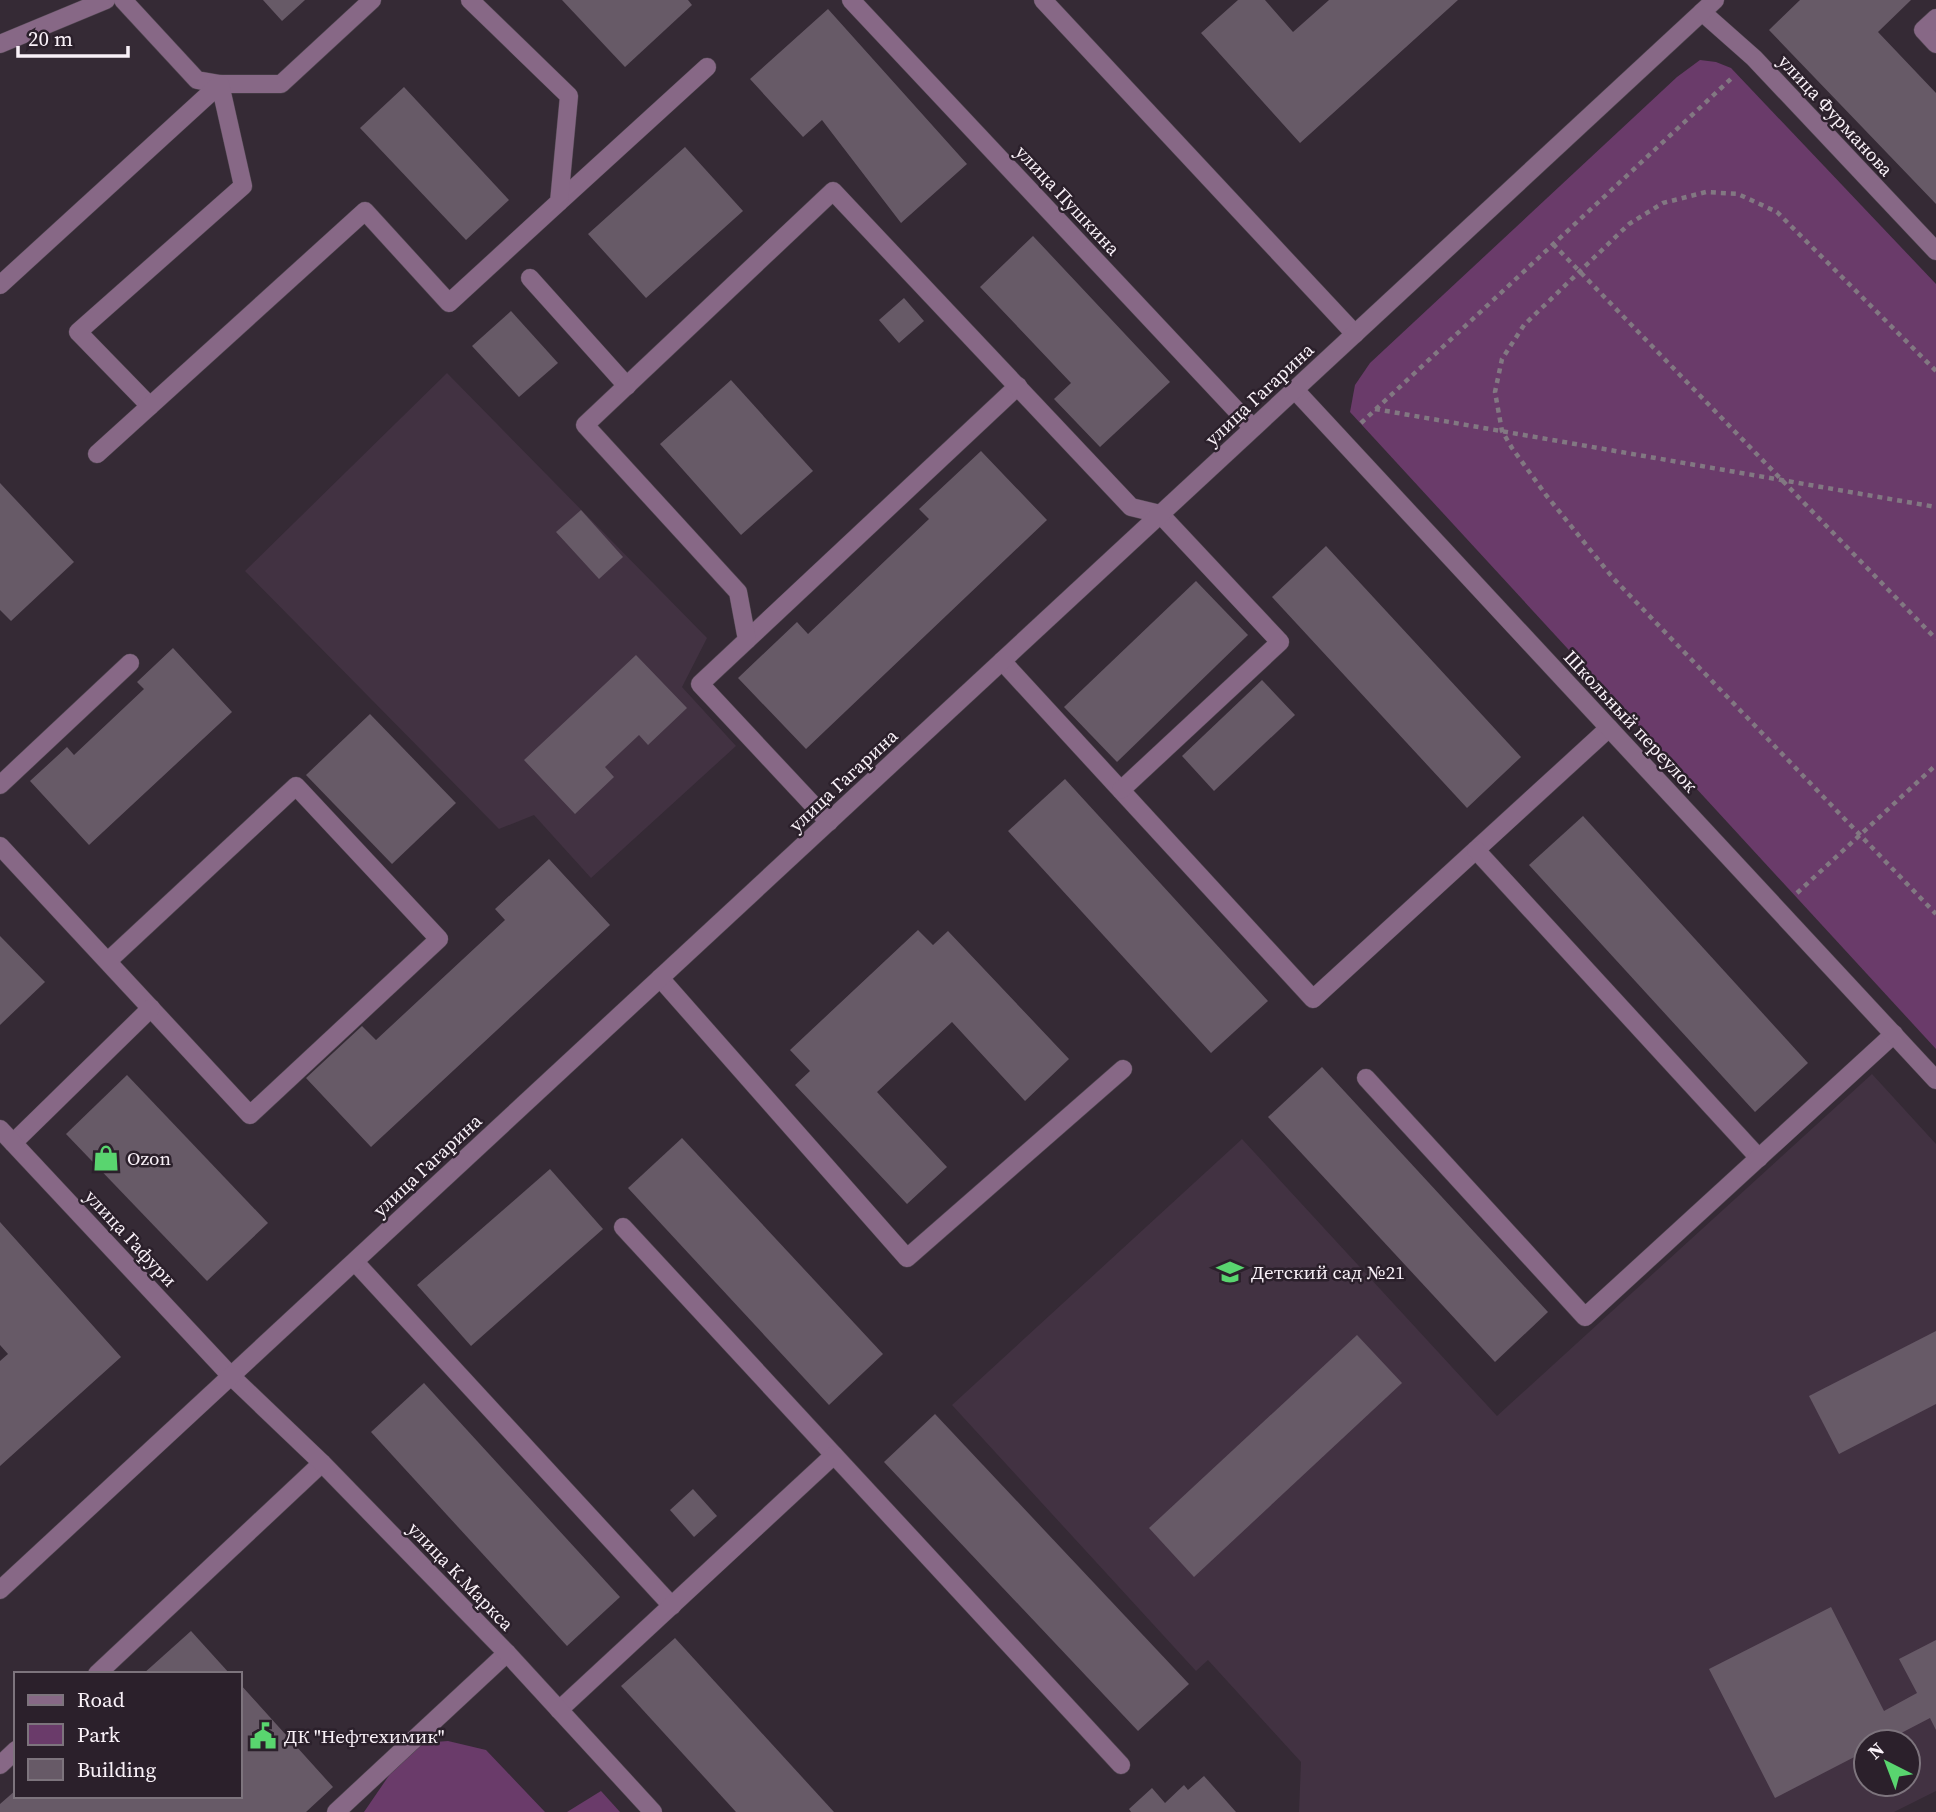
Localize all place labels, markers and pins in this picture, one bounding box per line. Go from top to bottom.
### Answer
shop icon: Ozon [91,1143,121,1173]
place label: Ozon [127,1145,171,1171]
school or university icon: Детский cад №21 [1215,1257,1245,1287]
place label: Детский cад №21 [1251,1259,1405,1285]
public building icon: ДК "Нефтехимик" [248,1721,278,1751]
place label: ДК "Нефтехимик" [284,1723,445,1749]

